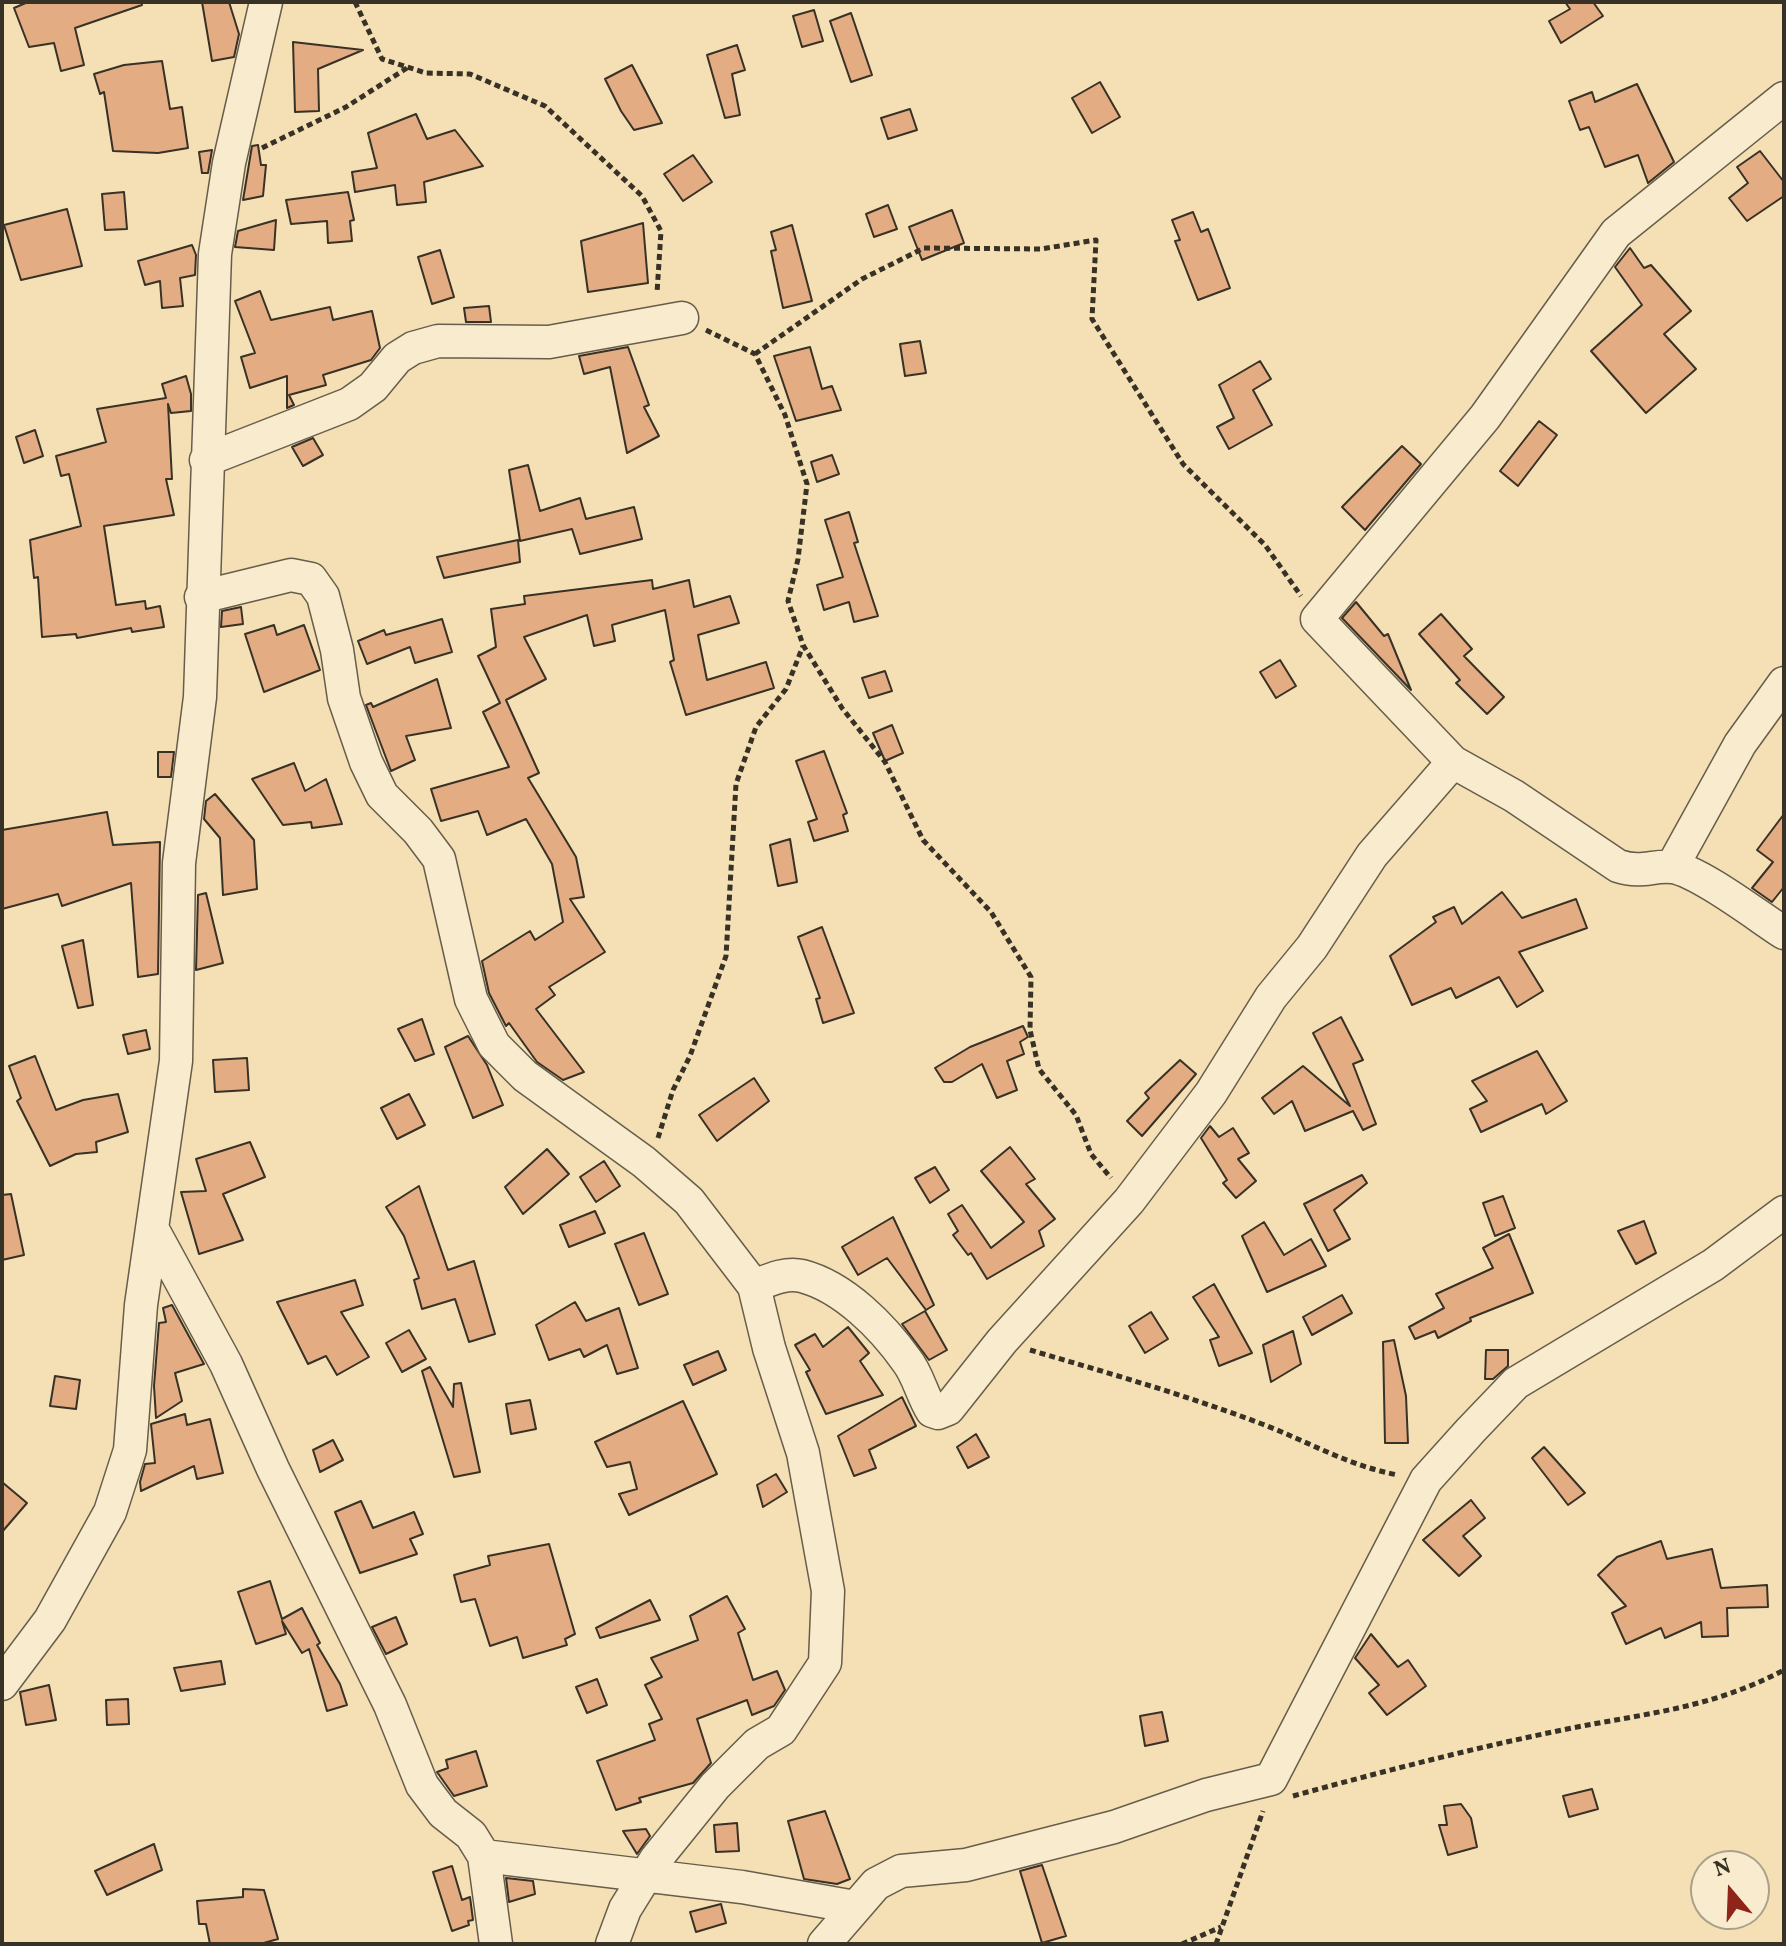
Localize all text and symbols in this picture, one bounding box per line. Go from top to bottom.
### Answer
north arrow [1690,1850,1770,1930]
text: N [1710,1851,1735,1886]

